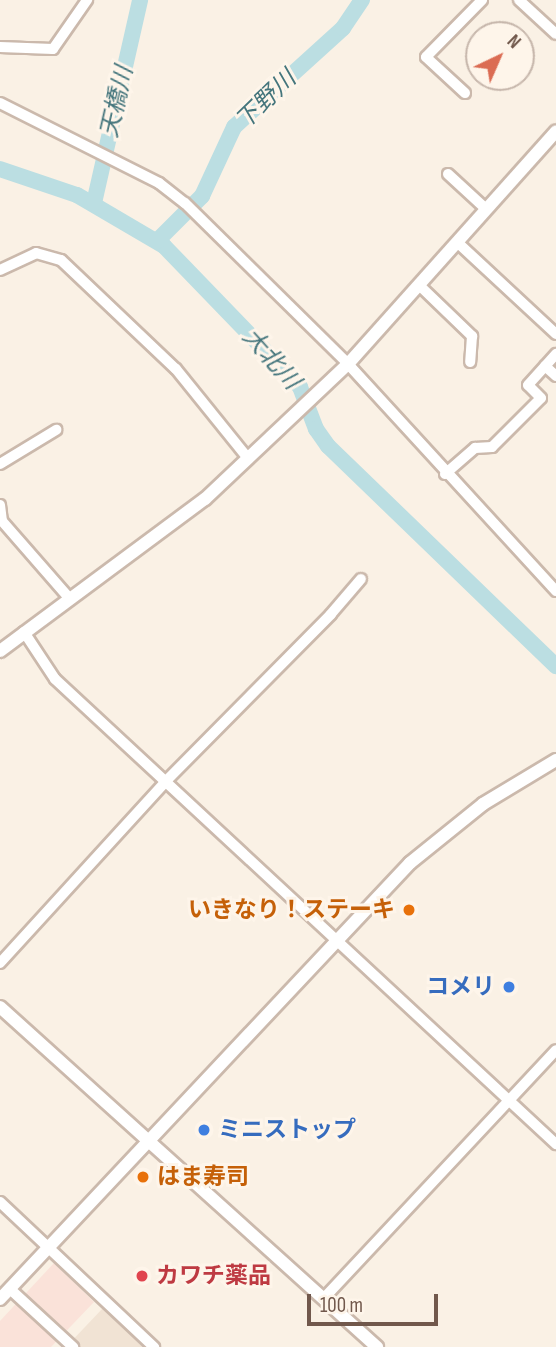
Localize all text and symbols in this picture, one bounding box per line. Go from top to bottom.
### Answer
north arrow [465,21,535,91]
text: N [502,30,525,54]
water label: 天橋川 [95,64,139,140]
water label: 下野川 [230,65,302,135]
water label: 大北川 [236,323,306,395]
place label: いきなり！ステーキ [188,896,395,924]
marker: いきなり！ステーキ [401,902,417,918]
place label: コメリ [426,973,495,1001]
marker: コメリ [501,979,517,995]
place label: ミニストップ [218,1116,356,1144]
marker: ミニストップ [196,1122,212,1138]
place label: はま寿司 [157,1163,249,1191]
marker: はま寿司 [135,1169,151,1185]
place label: カワチ薬品 [156,1262,271,1290]
marker: カワチ薬品 [134,1268,150,1284]
scale bar [311,1280,442,1324]
text: 100 m [320,1293,363,1318]

